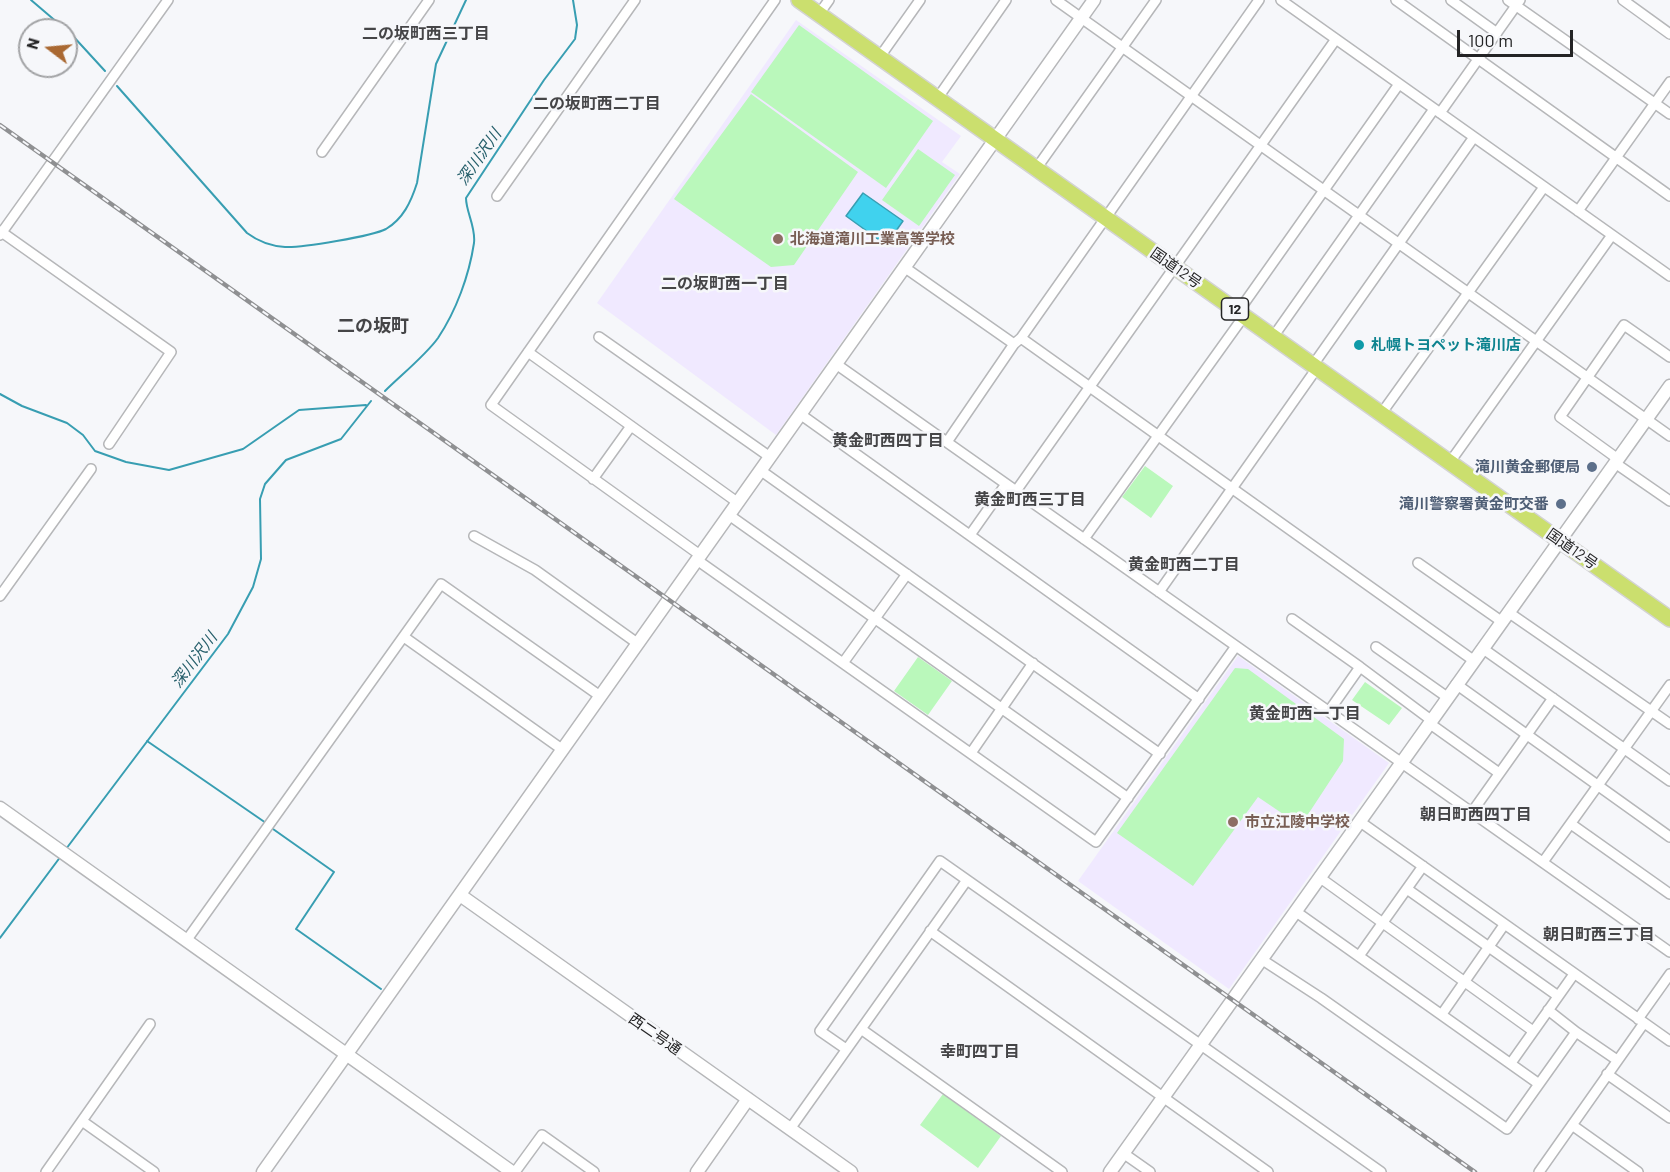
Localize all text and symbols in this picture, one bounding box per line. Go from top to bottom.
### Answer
north arrow [18,18,78,78]
scale bar [1460,18,1576,56]
district label: 二の坂町西三丁目 [362,24,490,44]
text: 100 m [1468,29,1513,51]
text: N [22,36,43,51]
district label: 二の坂町西二丁目 [533,94,661,114]
water label: 深川沢川 [453,125,505,189]
place label: 北海道滝川工業高等学校 [790,230,955,248]
marker: 北海道滝川工業高等学校 [771,232,785,246]
street label: 国道12号 [1147,244,1205,292]
district label: 二の坂町西一丁目 [661,274,789,294]
road number: 12 [1222,298,1248,320]
district label: 二の坂町 [337,315,409,337]
place label: 札幌トヨペット滝川店 [1371,336,1521,354]
marker: 札幌トヨペット滝川店 [1352,338,1366,352]
district label: 黄金町西四丁目 [832,431,944,451]
place label: 滝川黄金郵便局 [1475,458,1580,476]
marker: 滝川黄金郵便局 [1585,460,1599,474]
district label: 黄金町西三丁目 [974,490,1086,510]
place label: 滝川警察署黄金町交番 [1399,495,1549,513]
marker: 滝川警察署黄金町交番 [1554,497,1568,511]
street label: 国道12号 [1543,525,1601,573]
district label: 黄金町西二丁目 [1128,555,1240,575]
water label: 深川沢川 [167,629,221,691]
district label: 黄金町西一丁目 [1249,704,1361,724]
district label: 朝日町西四丁目 [1420,805,1532,825]
place label: 市立江陵中学校 [1245,813,1350,831]
marker: 市立江陵中学校 [1226,815,1240,829]
district label: 朝日町西三丁目 [1543,925,1655,945]
street label: 西二号通 [625,1009,685,1059]
district label: 幸町四丁目 [940,1042,1020,1062]

